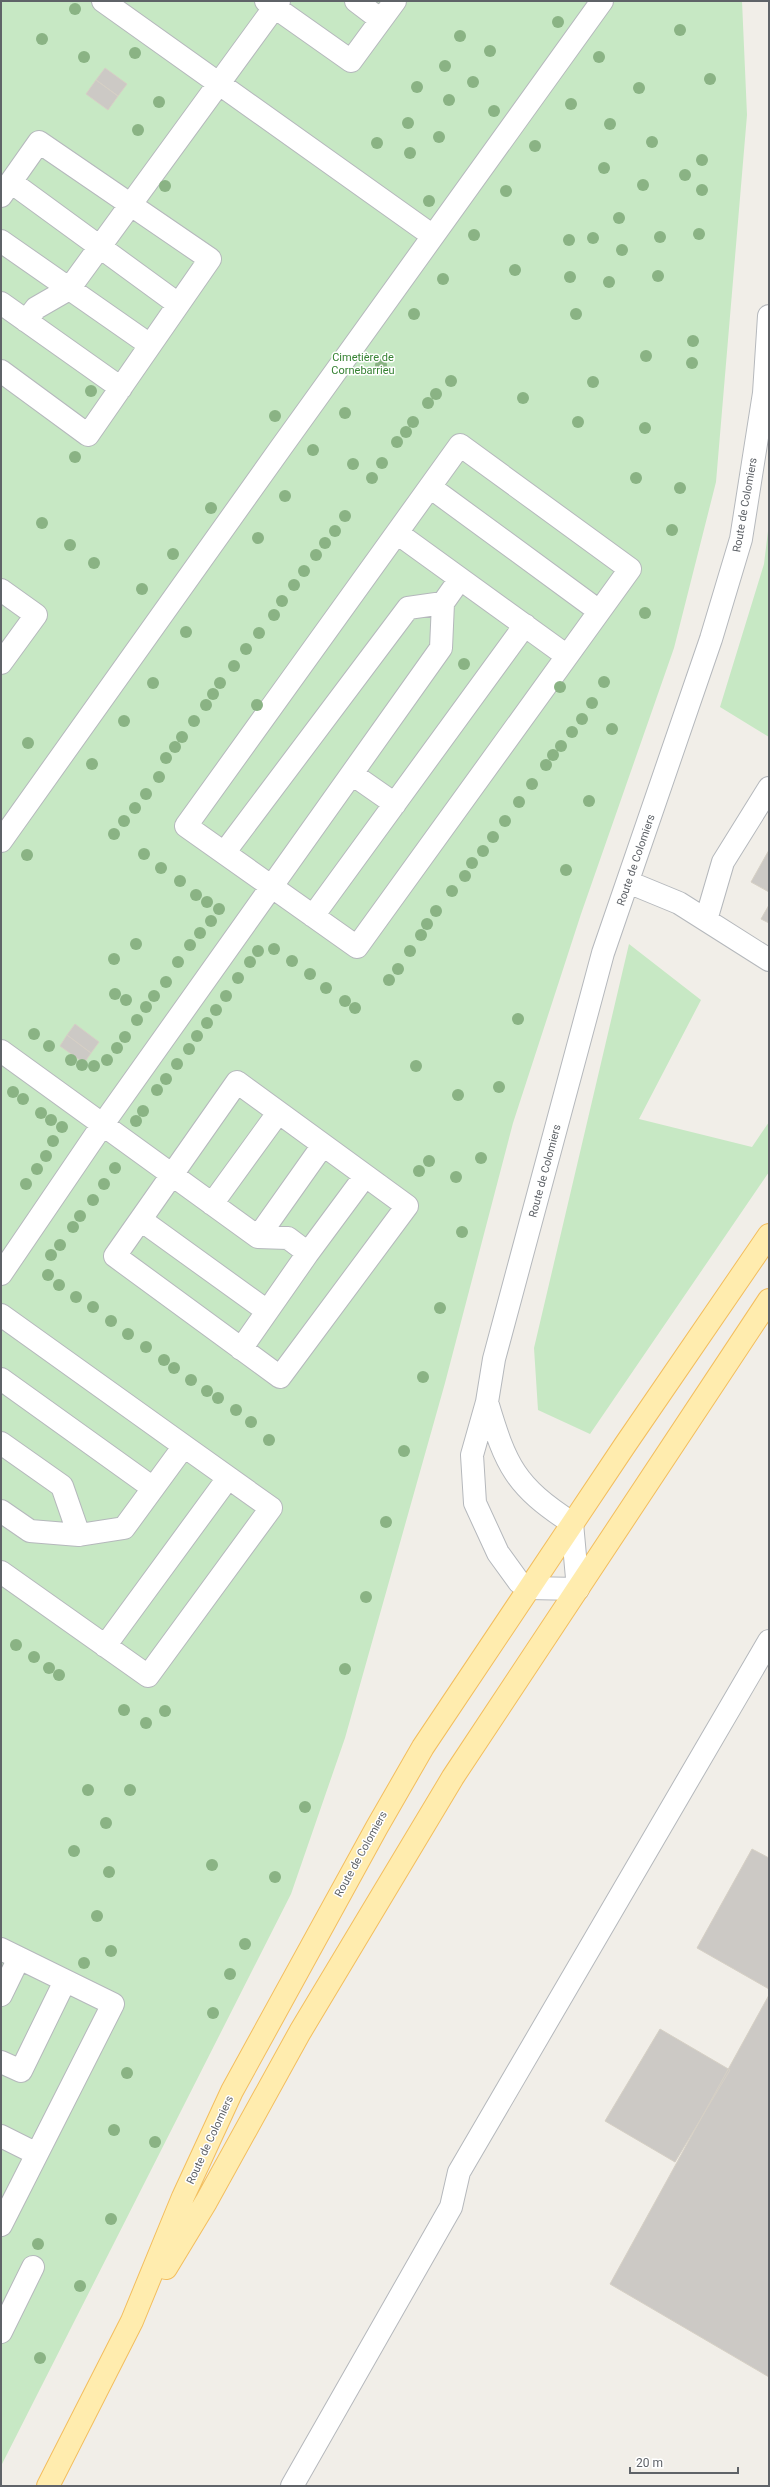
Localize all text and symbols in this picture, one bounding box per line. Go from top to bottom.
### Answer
park label: Cimetière de Cornebarrieu [331,351,395,377]
street label: Route de Colomiers [730,456,760,553]
street label: Route de Colomiers [614,812,658,907]
street label: Route de Colomiers [526,1123,564,1219]
street label: Route de Colomiers [332,1809,390,1899]
street label: Route de Colomiers [184,2093,236,2186]
scale bar [630,2449,738,2475]
text: 20 m [636,2456,663,2470]

